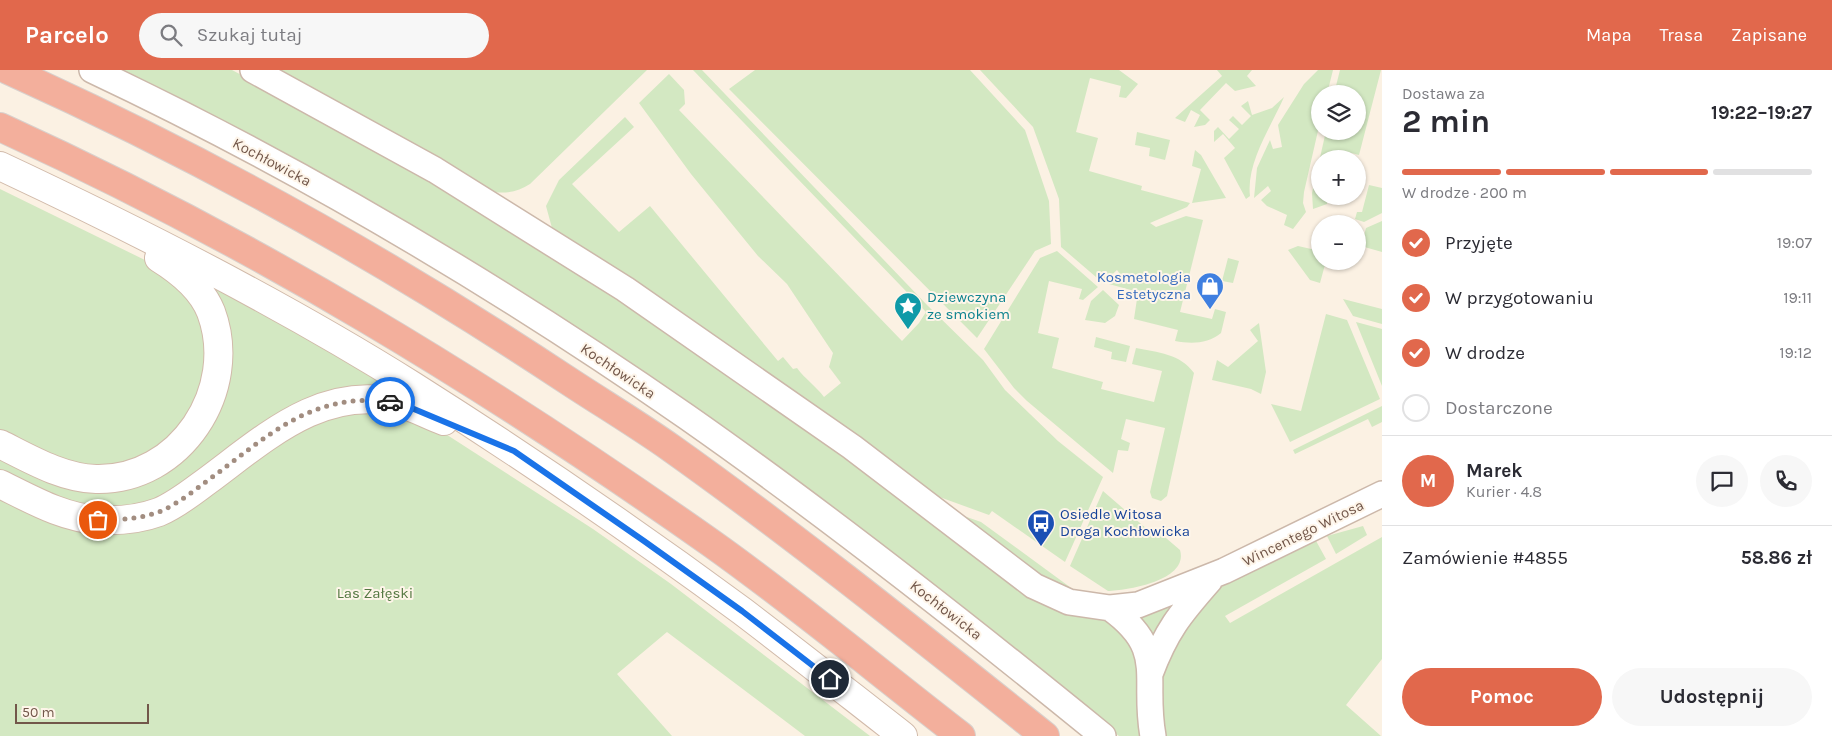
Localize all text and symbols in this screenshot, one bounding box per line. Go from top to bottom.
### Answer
search box [139,13,489,58]
text: Parcelo [25,21,109,49]
icon: search [157,21,185,49]
text: Szukaj tutaj [197,24,303,46]
text: Mapa [1586,24,1632,46]
text: Trasa [1660,24,1703,46]
text: Zapisane [1731,24,1807,46]
text: Dostawa za [1402,84,1485,103]
map controls [1311,85,1366,270]
button: layers [1311,85,1366,140]
text: 19:22–19:27 [1711,102,1812,124]
text: 2 min [1402,103,1490,140]
street label: Kochłowicka [230,134,314,190]
button: + [1311,150,1366,205]
text: W drodze · 200 m [1402,183,1527,202]
button: − [1311,215,1366,270]
icon: check [1402,229,1430,257]
text: Przyjęte [1445,232,1513,254]
text: 19:07 [1777,233,1812,252]
place label: Kosmetologia Estetyczna [1097,268,1191,303]
shop icon: Kosmetologia Estetyczna [1195,271,1225,310]
icon: check [1402,284,1430,312]
text: W przygotowaniu [1445,287,1594,309]
place label: Dziewczyna ze smokiem [927,288,1010,323]
text: 19:11 [1783,288,1812,307]
place icon: Dziewczyna ze smokiem [893,291,923,330]
street label: Kochłowicka [577,339,659,403]
icon: check [1402,339,1430,367]
text: W drodze [1445,342,1525,364]
text: 19:12 [1779,343,1812,362]
courier [365,377,415,427]
icon: car [376,388,404,416]
text: Dostarczone [1445,397,1553,419]
button: chat [1696,455,1748,507]
button: phone [1760,455,1812,507]
text: Marek [1466,460,1523,482]
text: M [1420,470,1436,492]
text: Kurier · 4.8 [1466,482,1542,501]
street label: Wincentego Witosa [1239,496,1367,570]
pin [77,499,119,541]
place label: Osiedle Witosa Droga Kochłowicka [1060,505,1190,540]
icon: bag [84,506,112,534]
bus stop icon: Osiedle Witosa Droga Kochłowicka [1026,508,1056,547]
text: Zamówienie #4855 [1402,547,1568,569]
text: 58.86 zł [1741,547,1812,569]
street label: Kochłowicka [906,576,986,644]
park label: Las Załęski [337,584,413,602]
pin [809,658,851,700]
icon: home [816,665,844,693]
button: Pomoc [1402,668,1602,726]
button: Udostępnij [1612,668,1812,726]
scale bar [15,701,149,724]
text: 50 m [22,704,55,721]

